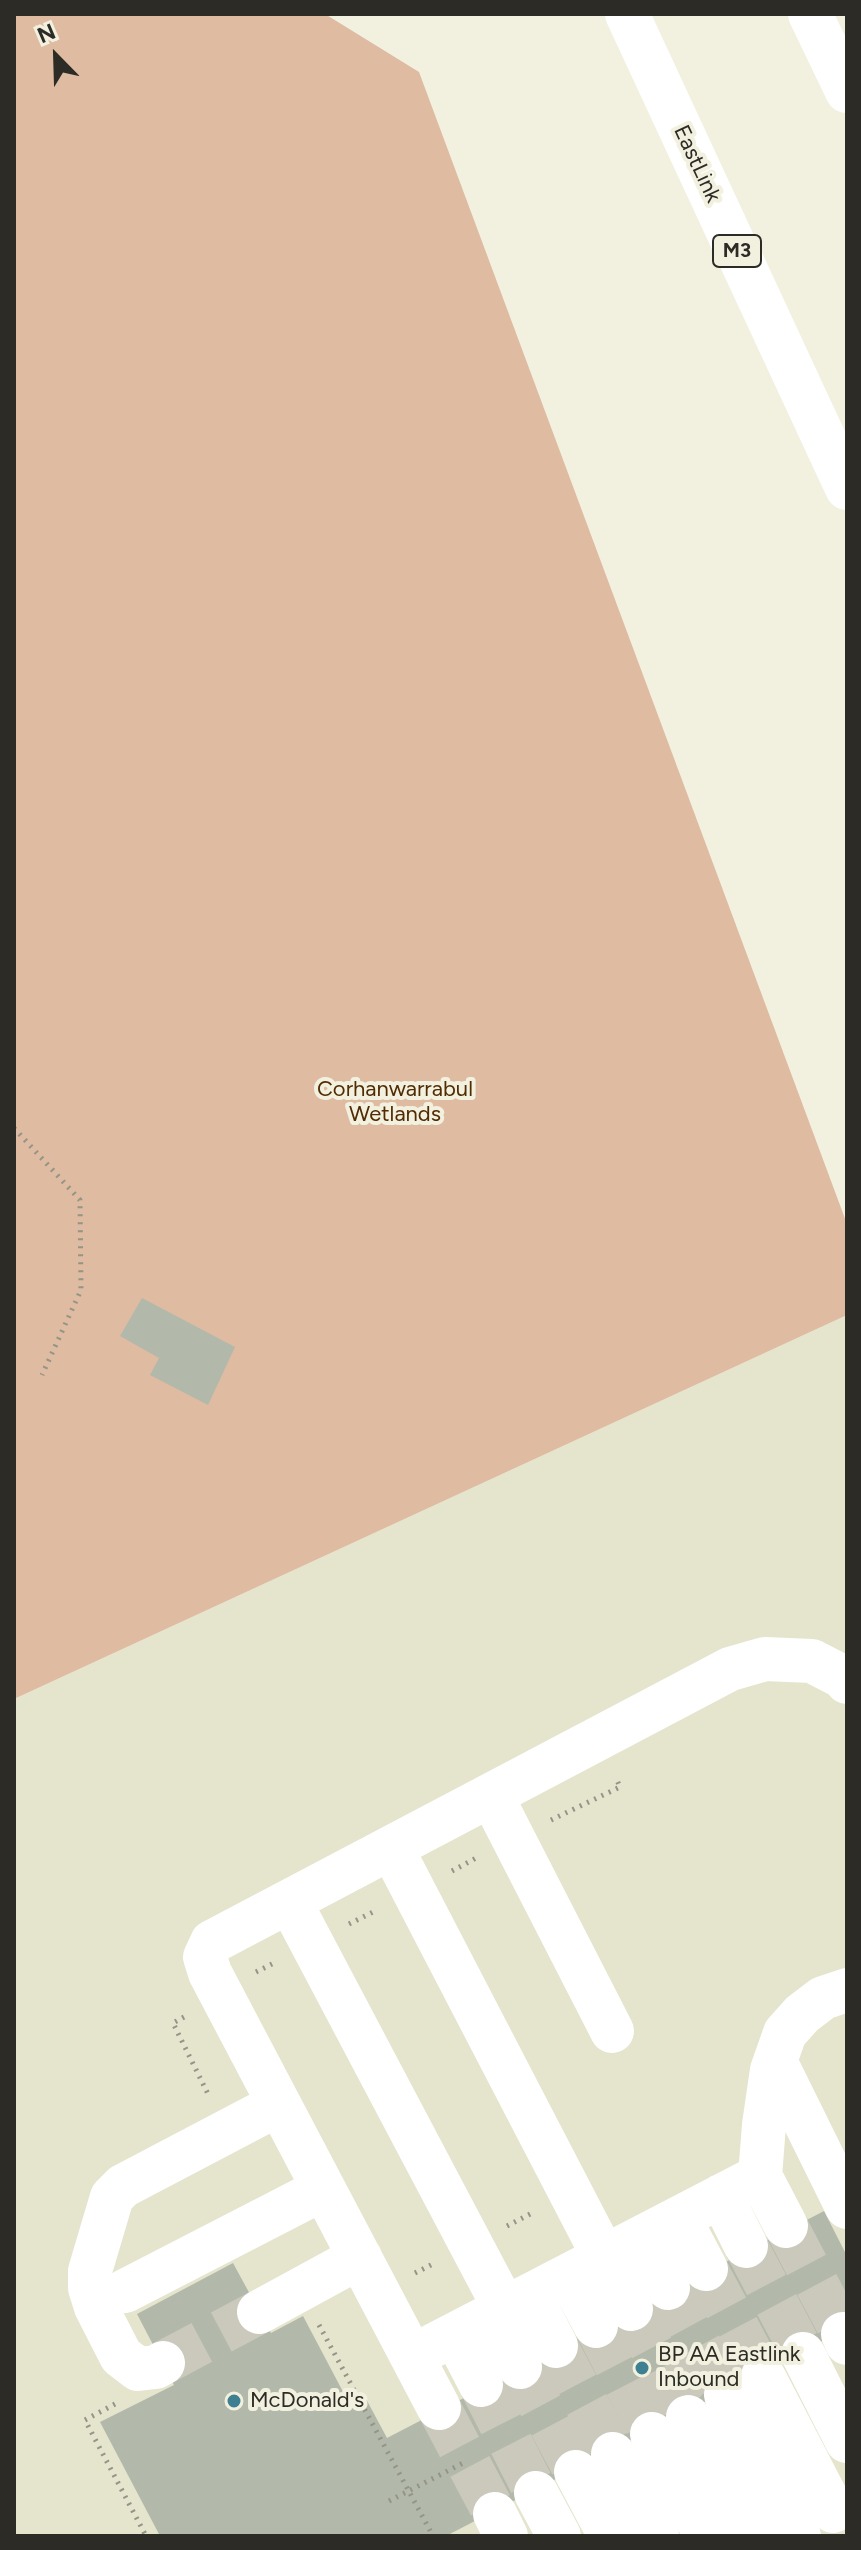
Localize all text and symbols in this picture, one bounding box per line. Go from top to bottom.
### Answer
north arrow [16,16,96,96]
text: N [33,18,60,49]
street label: EastLink [668,121,726,207]
road number: M3 [713,235,761,267]
park label: Corhanwarrabul Wetlands [317,1077,473,1128]
place label: BP AA Eastlink Inbound [658,2342,801,2394]
marker: BP AA Eastlink Inbound [633,2359,651,2377]
place label: McDonald's [250,2388,364,2414]
marker: McDonald's [225,2392,243,2410]

